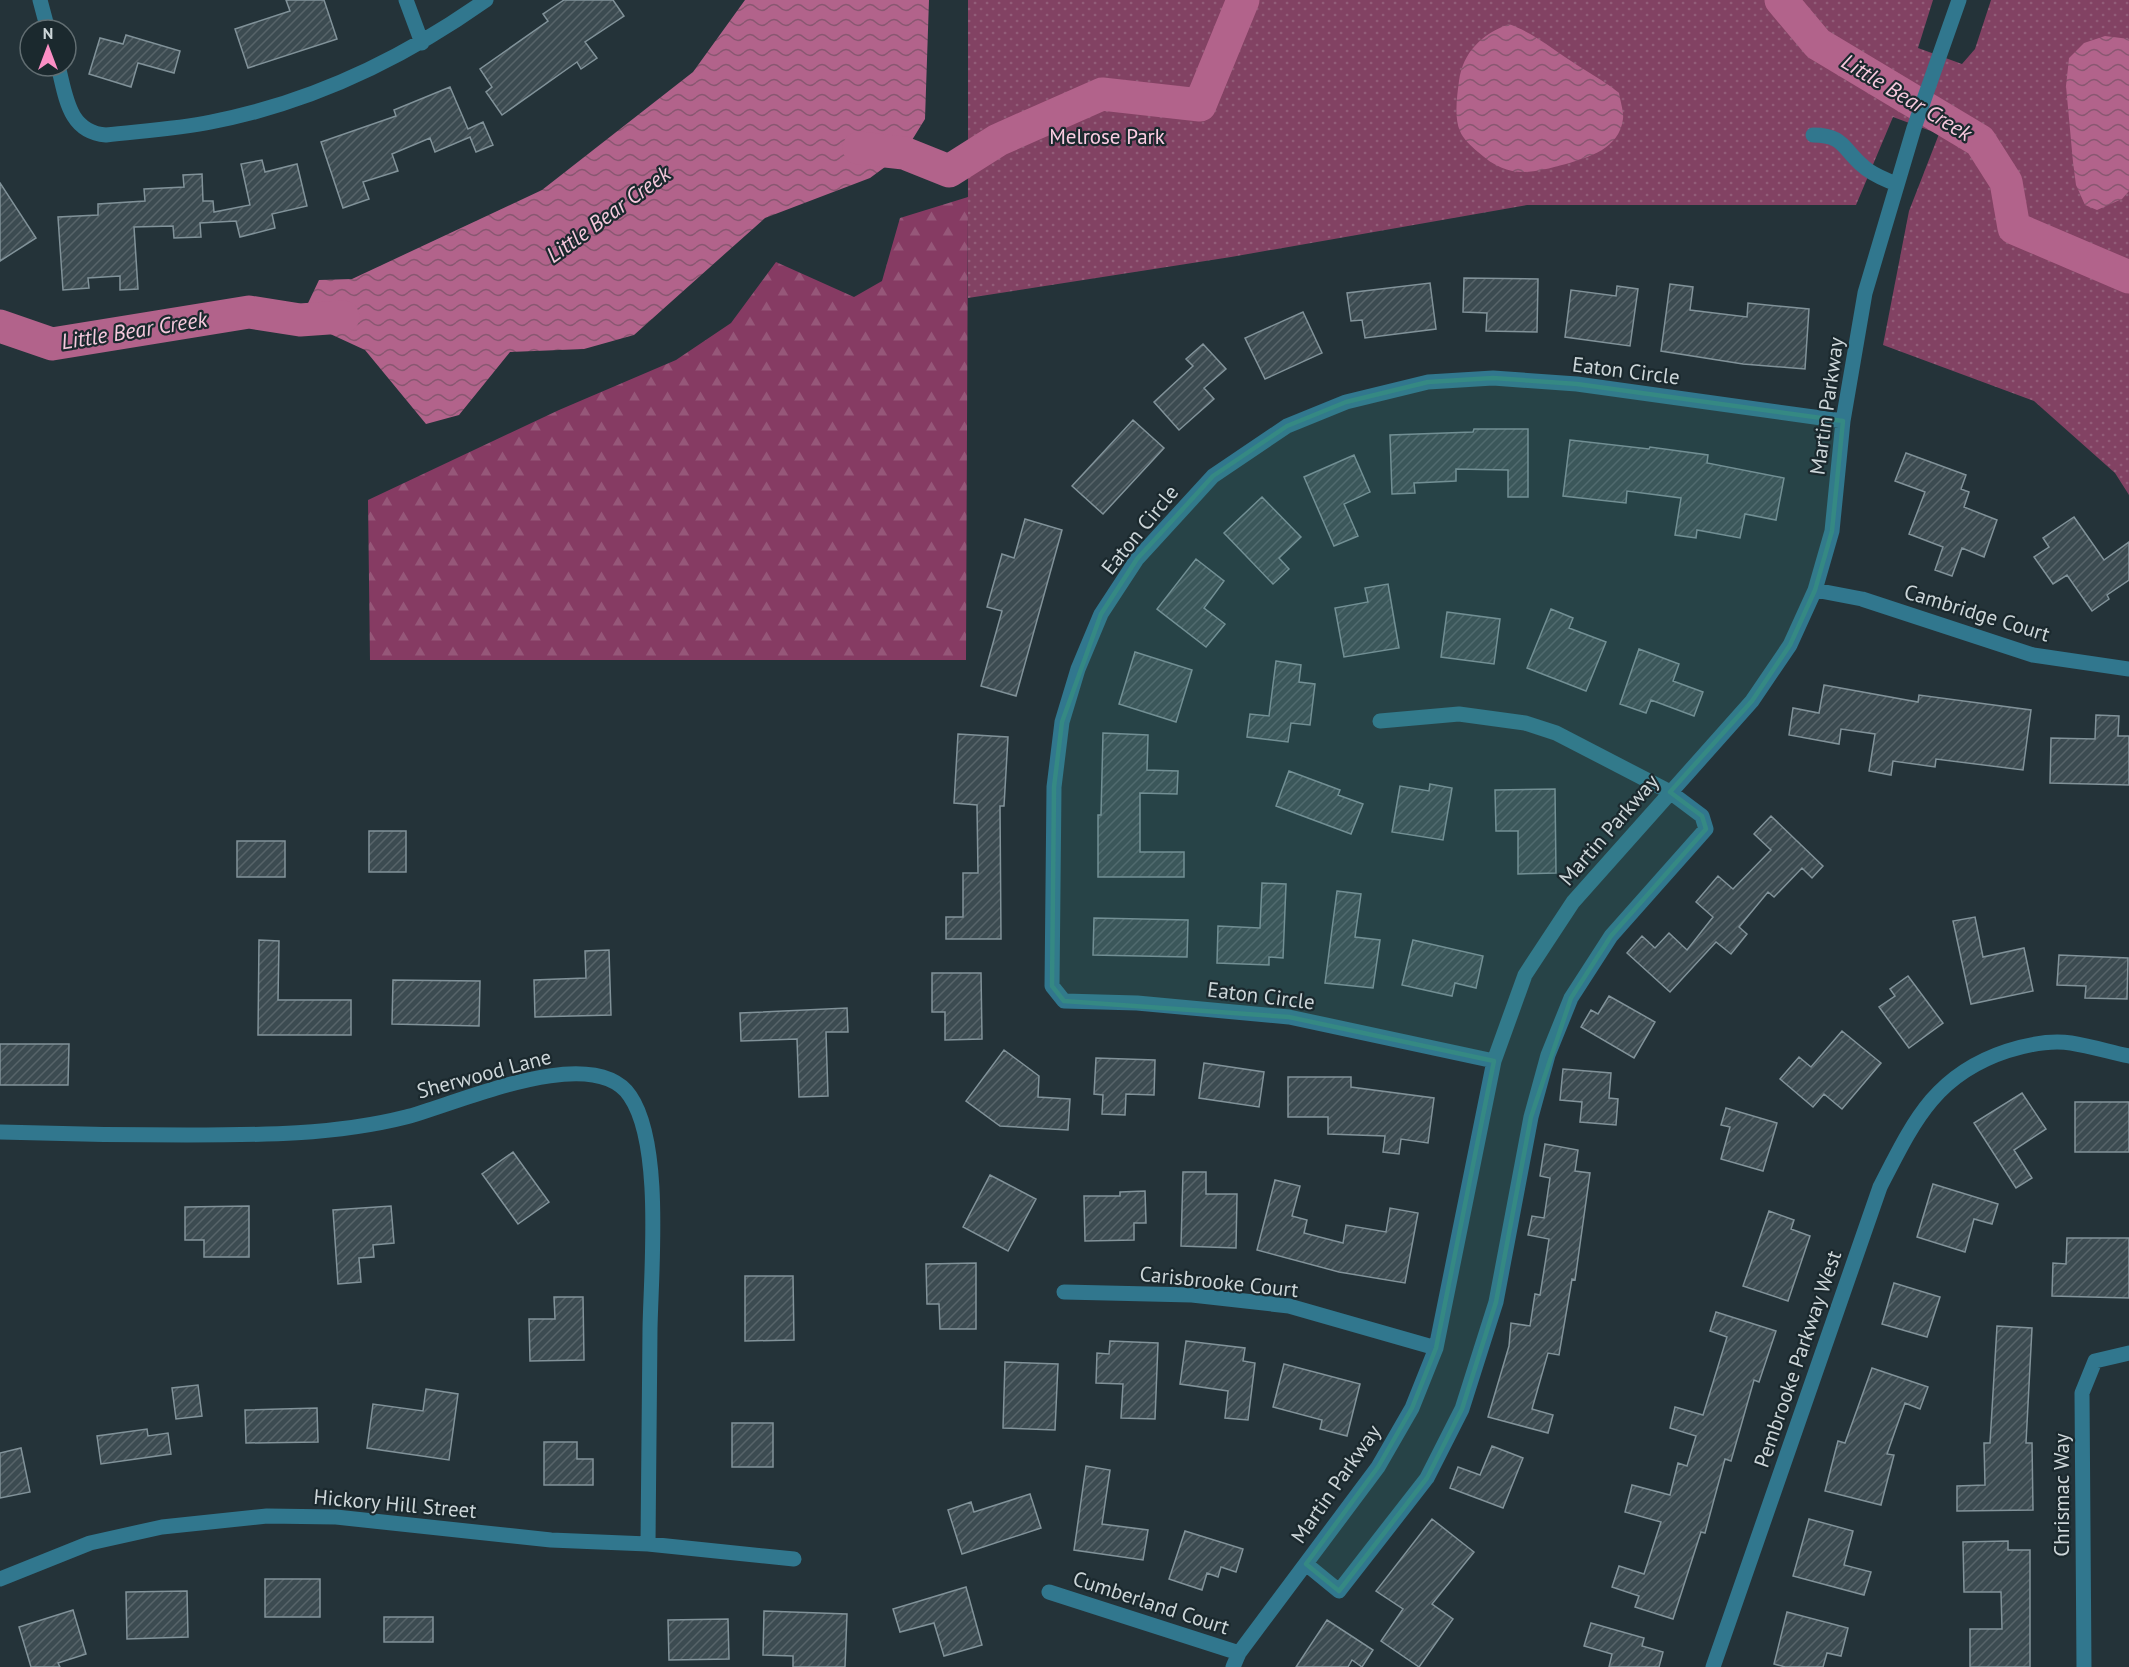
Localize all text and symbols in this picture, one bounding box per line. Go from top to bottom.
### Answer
north arrow [18,18,78,78]
text: N [43,23,53,43]
water label: Little Bear Creek [1837,47,1978,147]
park label: Melrose Park [1049,123,1165,150]
water label: Little Bear Creek [540,159,677,269]
water label: Little Bear Creek [59,304,210,355]
street label: Martin Parkway [1803,335,1850,477]
street label: Eaton Circle [1571,351,1681,390]
street label: Eaton Circle [1095,479,1184,580]
street label: Cambridge Court [1901,578,2053,647]
street label: Martin Parkway [1553,768,1665,891]
street label: Eaton Circle [1206,976,1316,1015]
street label: Sherwood Lane [414,1043,554,1104]
street label: Pembrooke Parkway West [1748,1247,1847,1471]
street label: Carisbrooke Court [1138,1260,1300,1303]
street label: Martin Parkway [1285,1419,1387,1548]
street label: Chrismac Way [2048,1433,2075,1557]
street label: Hickory Hill Street [313,1483,478,1524]
street label: Cumberland Court [1070,1565,1233,1641]

